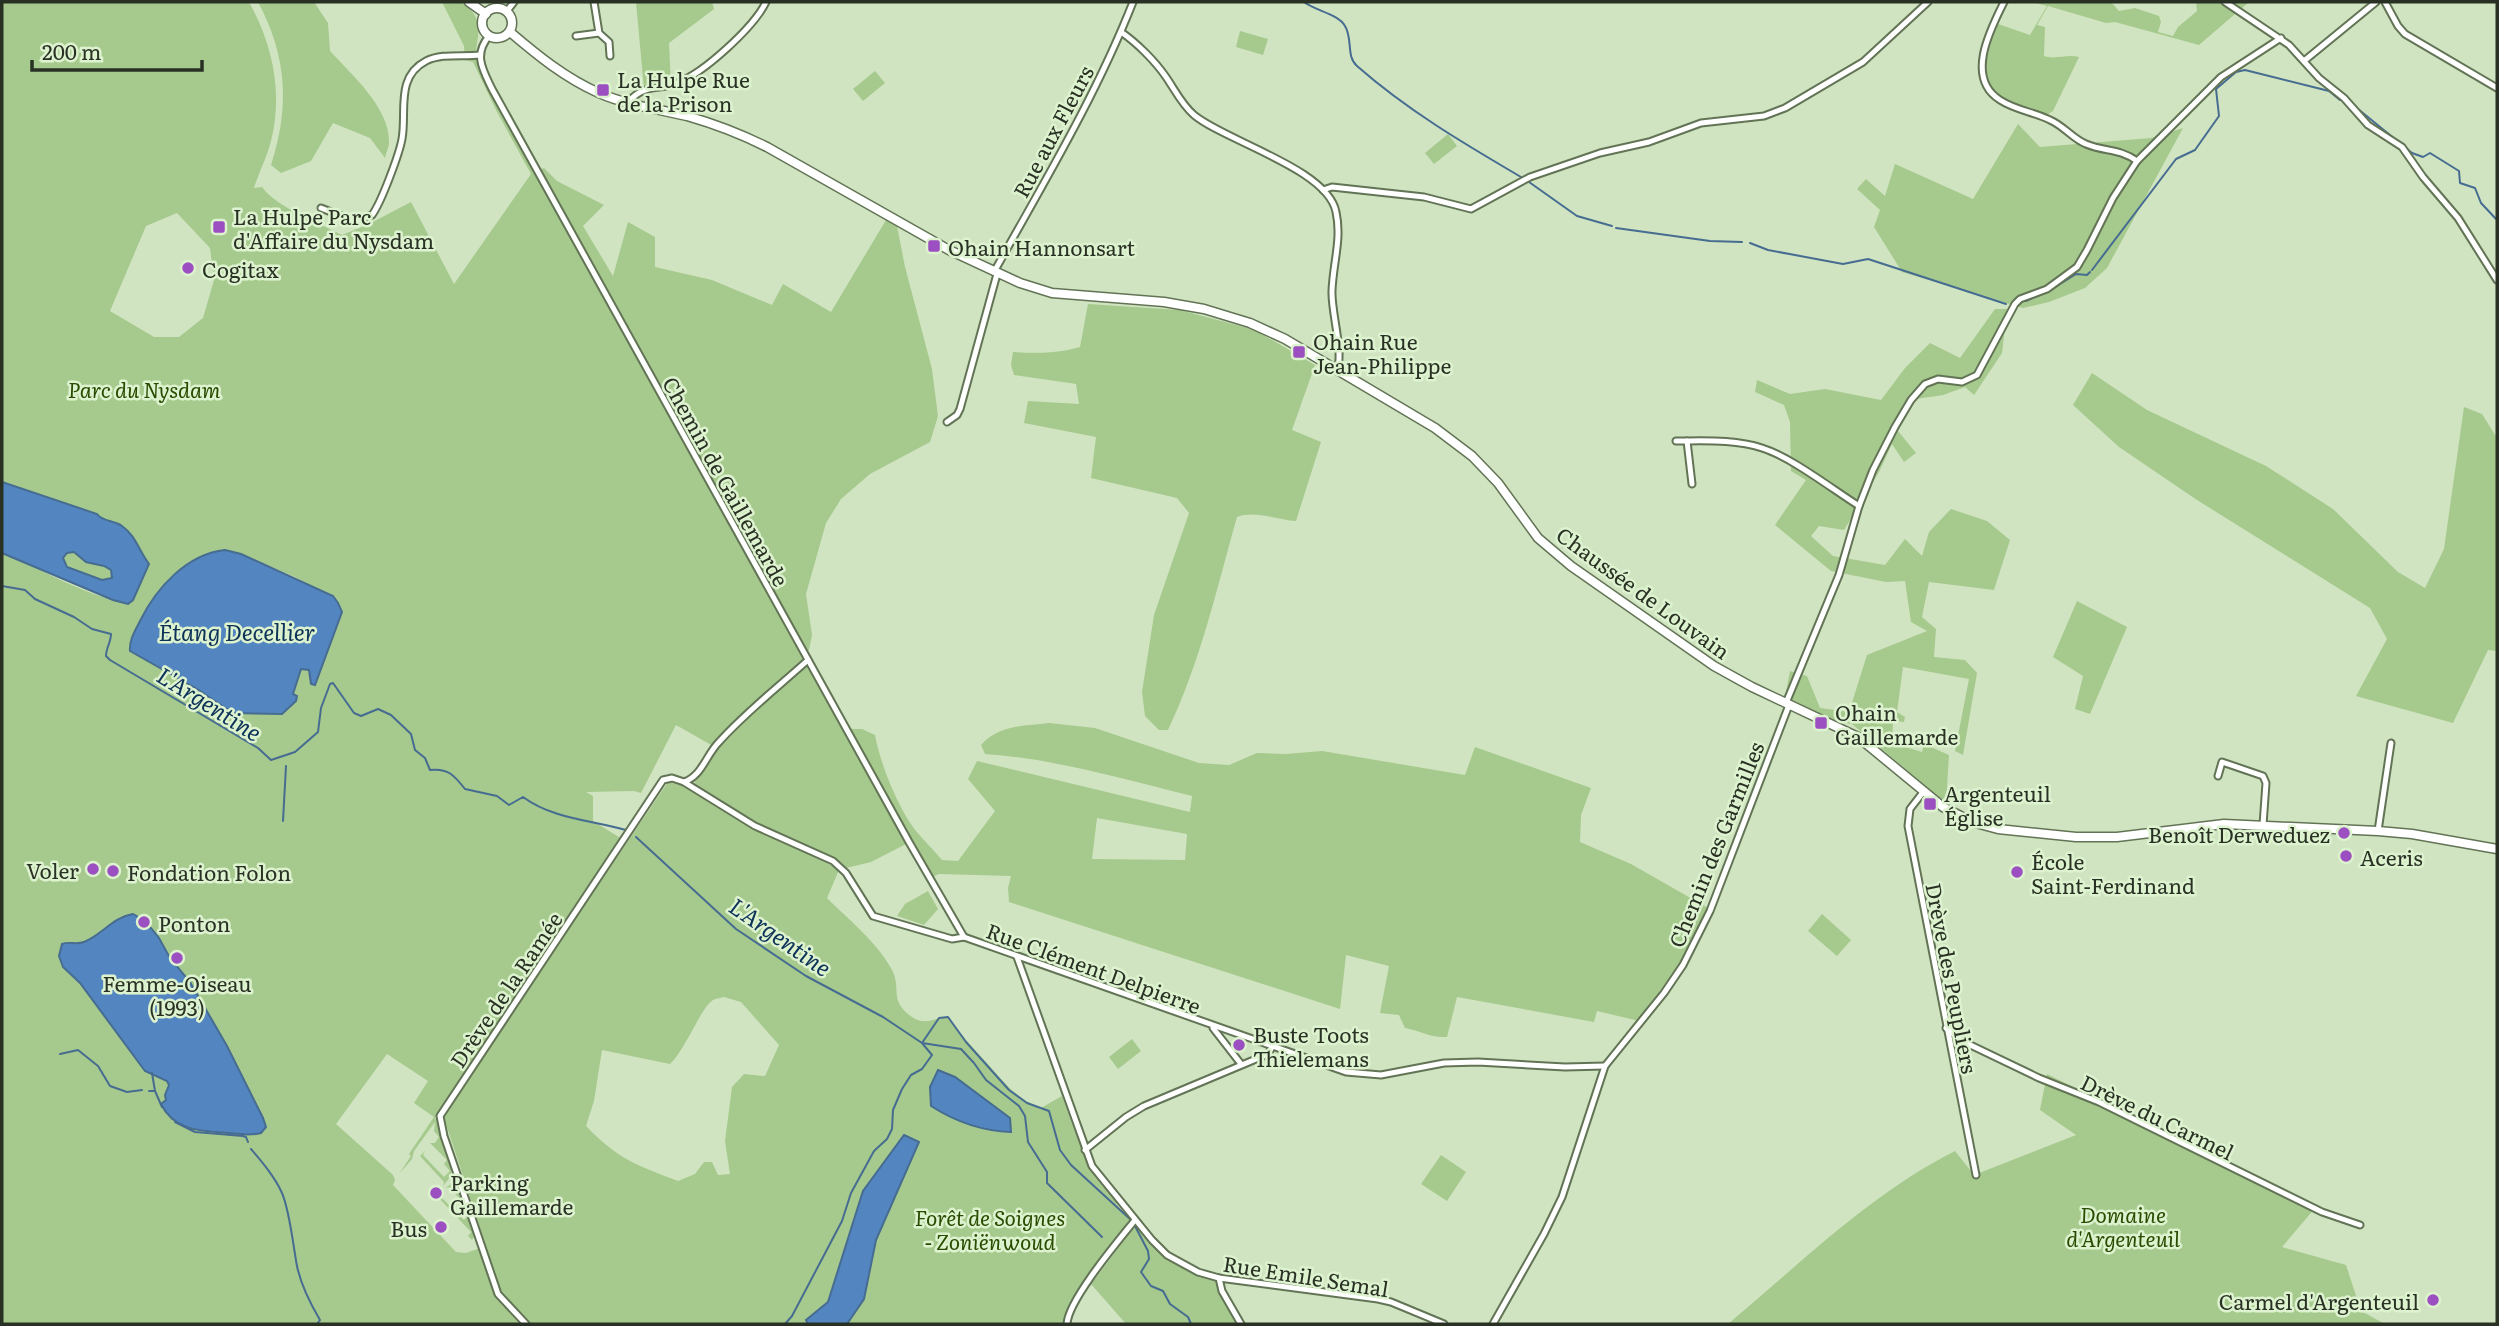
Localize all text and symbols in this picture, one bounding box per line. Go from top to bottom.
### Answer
scale bar [32,28,201,72]
text: 200 m [42,35,102,66]
street label: Rue aux Fleurs [1004,59,1100,203]
place label: La Hulpe Rue de la Prison [617,63,750,118]
marker: La Hulpe Rue de la Prison [595,82,611,98]
place label: La Hulpe Parc d'Affaire du Nysdam [233,200,434,255]
marker: La Hulpe Parc d'Affaire du Nysdam [211,219,227,235]
place label: Ohain Hannonsart [948,231,1136,262]
marker: Ohain Hannonsart [926,238,942,254]
place label: Cogitax [202,253,279,284]
marker: Cogitax [180,260,196,276]
place label: Ohain Rue Jean-Philippe [1313,325,1451,380]
marker: Ohain Rue Jean-Philippe [1291,344,1307,360]
street label: Chemin de Gaillemarde [656,370,798,592]
park label: Parc du Nysdam [68,373,221,404]
street label: Chaussée de Louvain [1551,518,1737,666]
water label: Étang Decellier [159,614,315,648]
water label: L'Argentine [151,657,269,749]
place label: Ohain Gaillemarde [1835,696,1958,751]
marker: Ohain Gaillemarde [1813,715,1829,731]
street label: Chemin des Garmilles [1660,736,1770,952]
place label: Argenteuil Église [1944,777,2051,832]
marker: Argenteuil Église [1922,796,1938,812]
place label: Benoît Derweduez [2148,818,2330,849]
marker: Benoît Derweduez [2336,825,2352,841]
place label: Aceris [2360,841,2423,872]
place label: École Saint-Ferdinand [2031,845,2195,900]
marker: Aceris [2338,848,2354,864]
place label: Voler [26,854,79,885]
place label: Fondation Folon [127,856,291,887]
marker: Voler [85,861,101,877]
marker: Fondation Folon [105,863,121,879]
marker: École Saint-Ferdinand [2009,864,2025,880]
street label: Drève des Peupliers [1919,880,1987,1076]
water label: L'Argentine [723,888,839,984]
street label: Drève de la Ramée [441,905,569,1073]
place label: Ponton [158,907,230,938]
marker: Ponton [136,914,152,930]
street label: Rue Clément Delpierre [982,914,1206,1020]
marker: Femme-Oiseau (1993) [169,950,185,966]
place label: Femme-Oiseau (1993) [103,967,251,1022]
place label: Buste Toots Thielemans [1253,1018,1369,1073]
marker: Buste Toots Thielemans [1231,1037,1247,1053]
street label: Drève du Carmel [2076,1066,2240,1166]
place label: Parking Gaillemarde [450,1166,573,1221]
marker: Parking Gaillemarde [428,1185,444,1201]
park label: Domaine d'Argenteuil [2066,1198,2180,1253]
park label: Forêt de Soignes - Zoniënwoud [915,1201,1065,1256]
place label: Bus [390,1212,427,1243]
marker: Bus [433,1219,449,1235]
street label: Rue Emile Semal [1221,1247,1391,1303]
place label: Carmel d'Argenteuil [2219,1285,2419,1316]
marker: Carmel d'Argenteuil [2425,1292,2441,1308]

